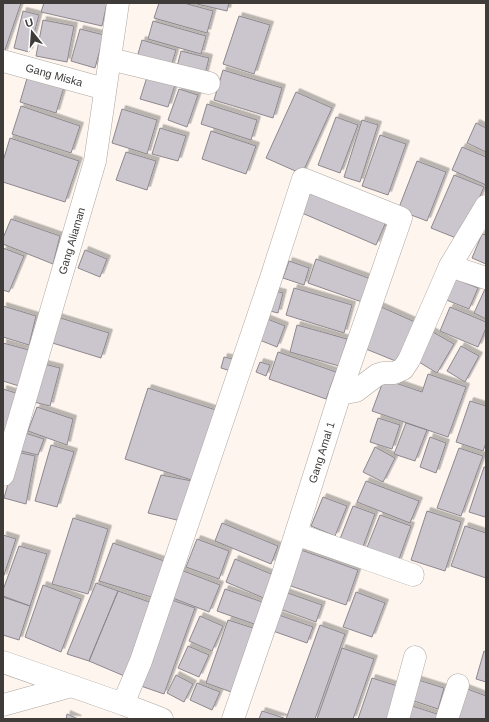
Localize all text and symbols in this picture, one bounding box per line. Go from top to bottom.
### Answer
north arrow [12,12,52,52]
text: U [24,16,35,29]
street label: Gang Miska [24,61,85,89]
street label: Gang Aliaman [56,206,87,276]
street label: Gang Amal 1 [306,420,337,484]

